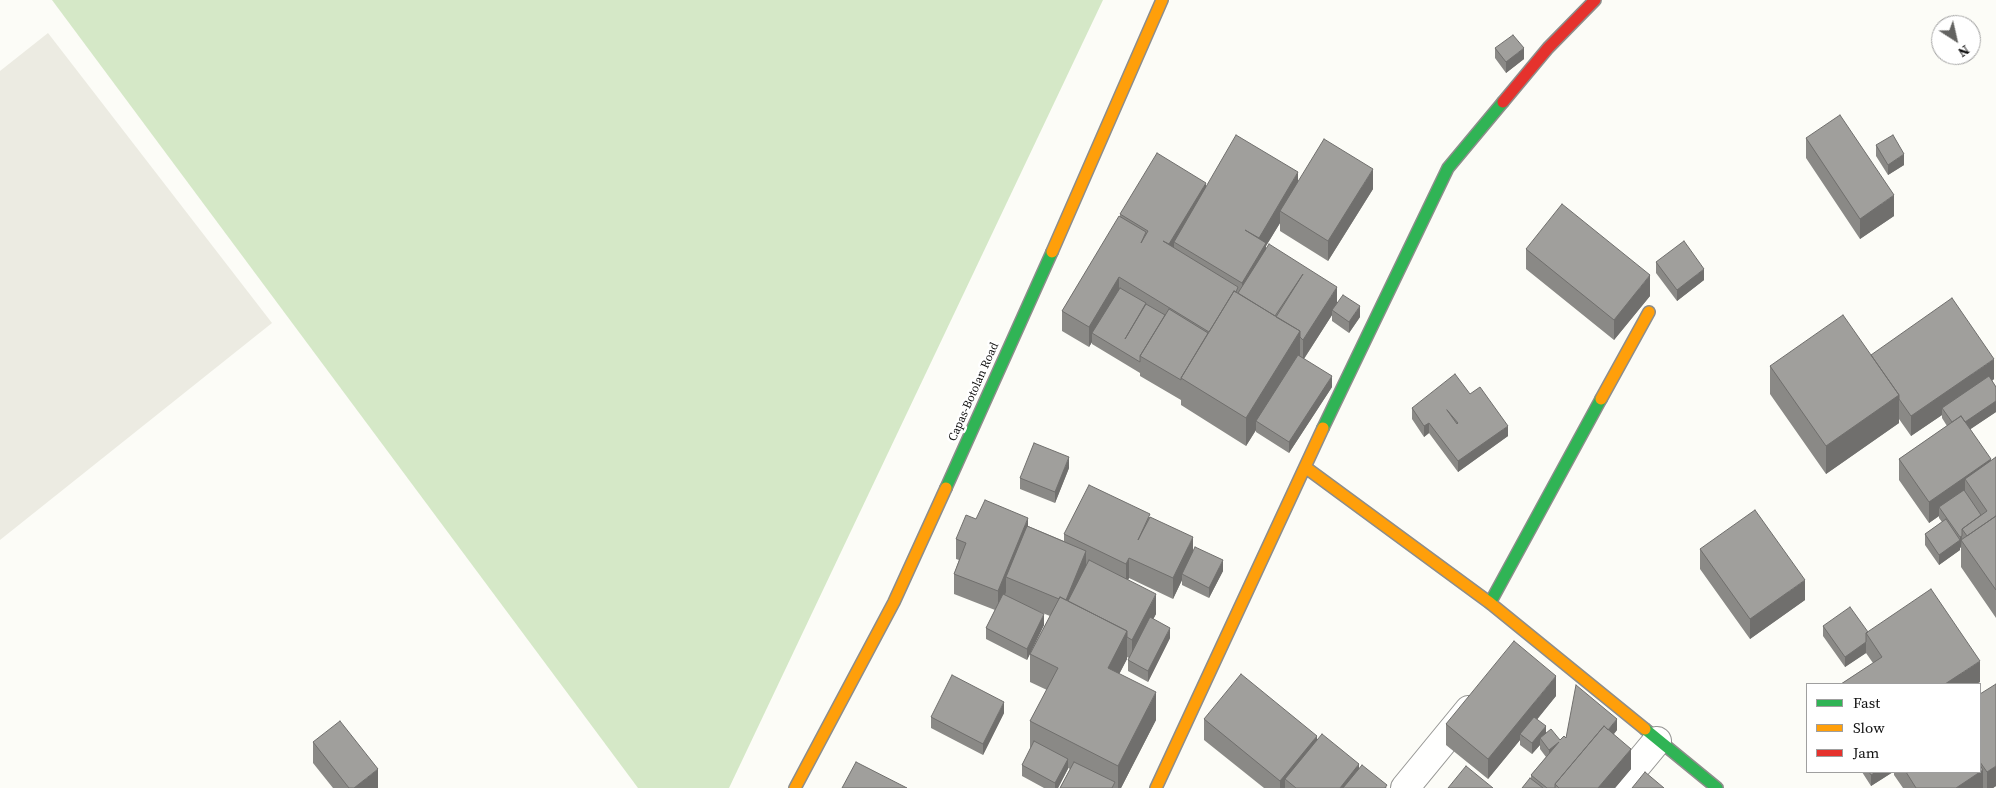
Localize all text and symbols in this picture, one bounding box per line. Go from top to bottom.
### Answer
north arrow [1931,15,1981,65]
text: N [1954,40,1974,63]
street label: Capas-Botolan Road [946,340,1002,444]
legend [1806,683,1981,773]
text: Fast [1853,692,1880,713]
text: Slow [1853,717,1885,738]
text: Jam [1853,742,1879,763]

